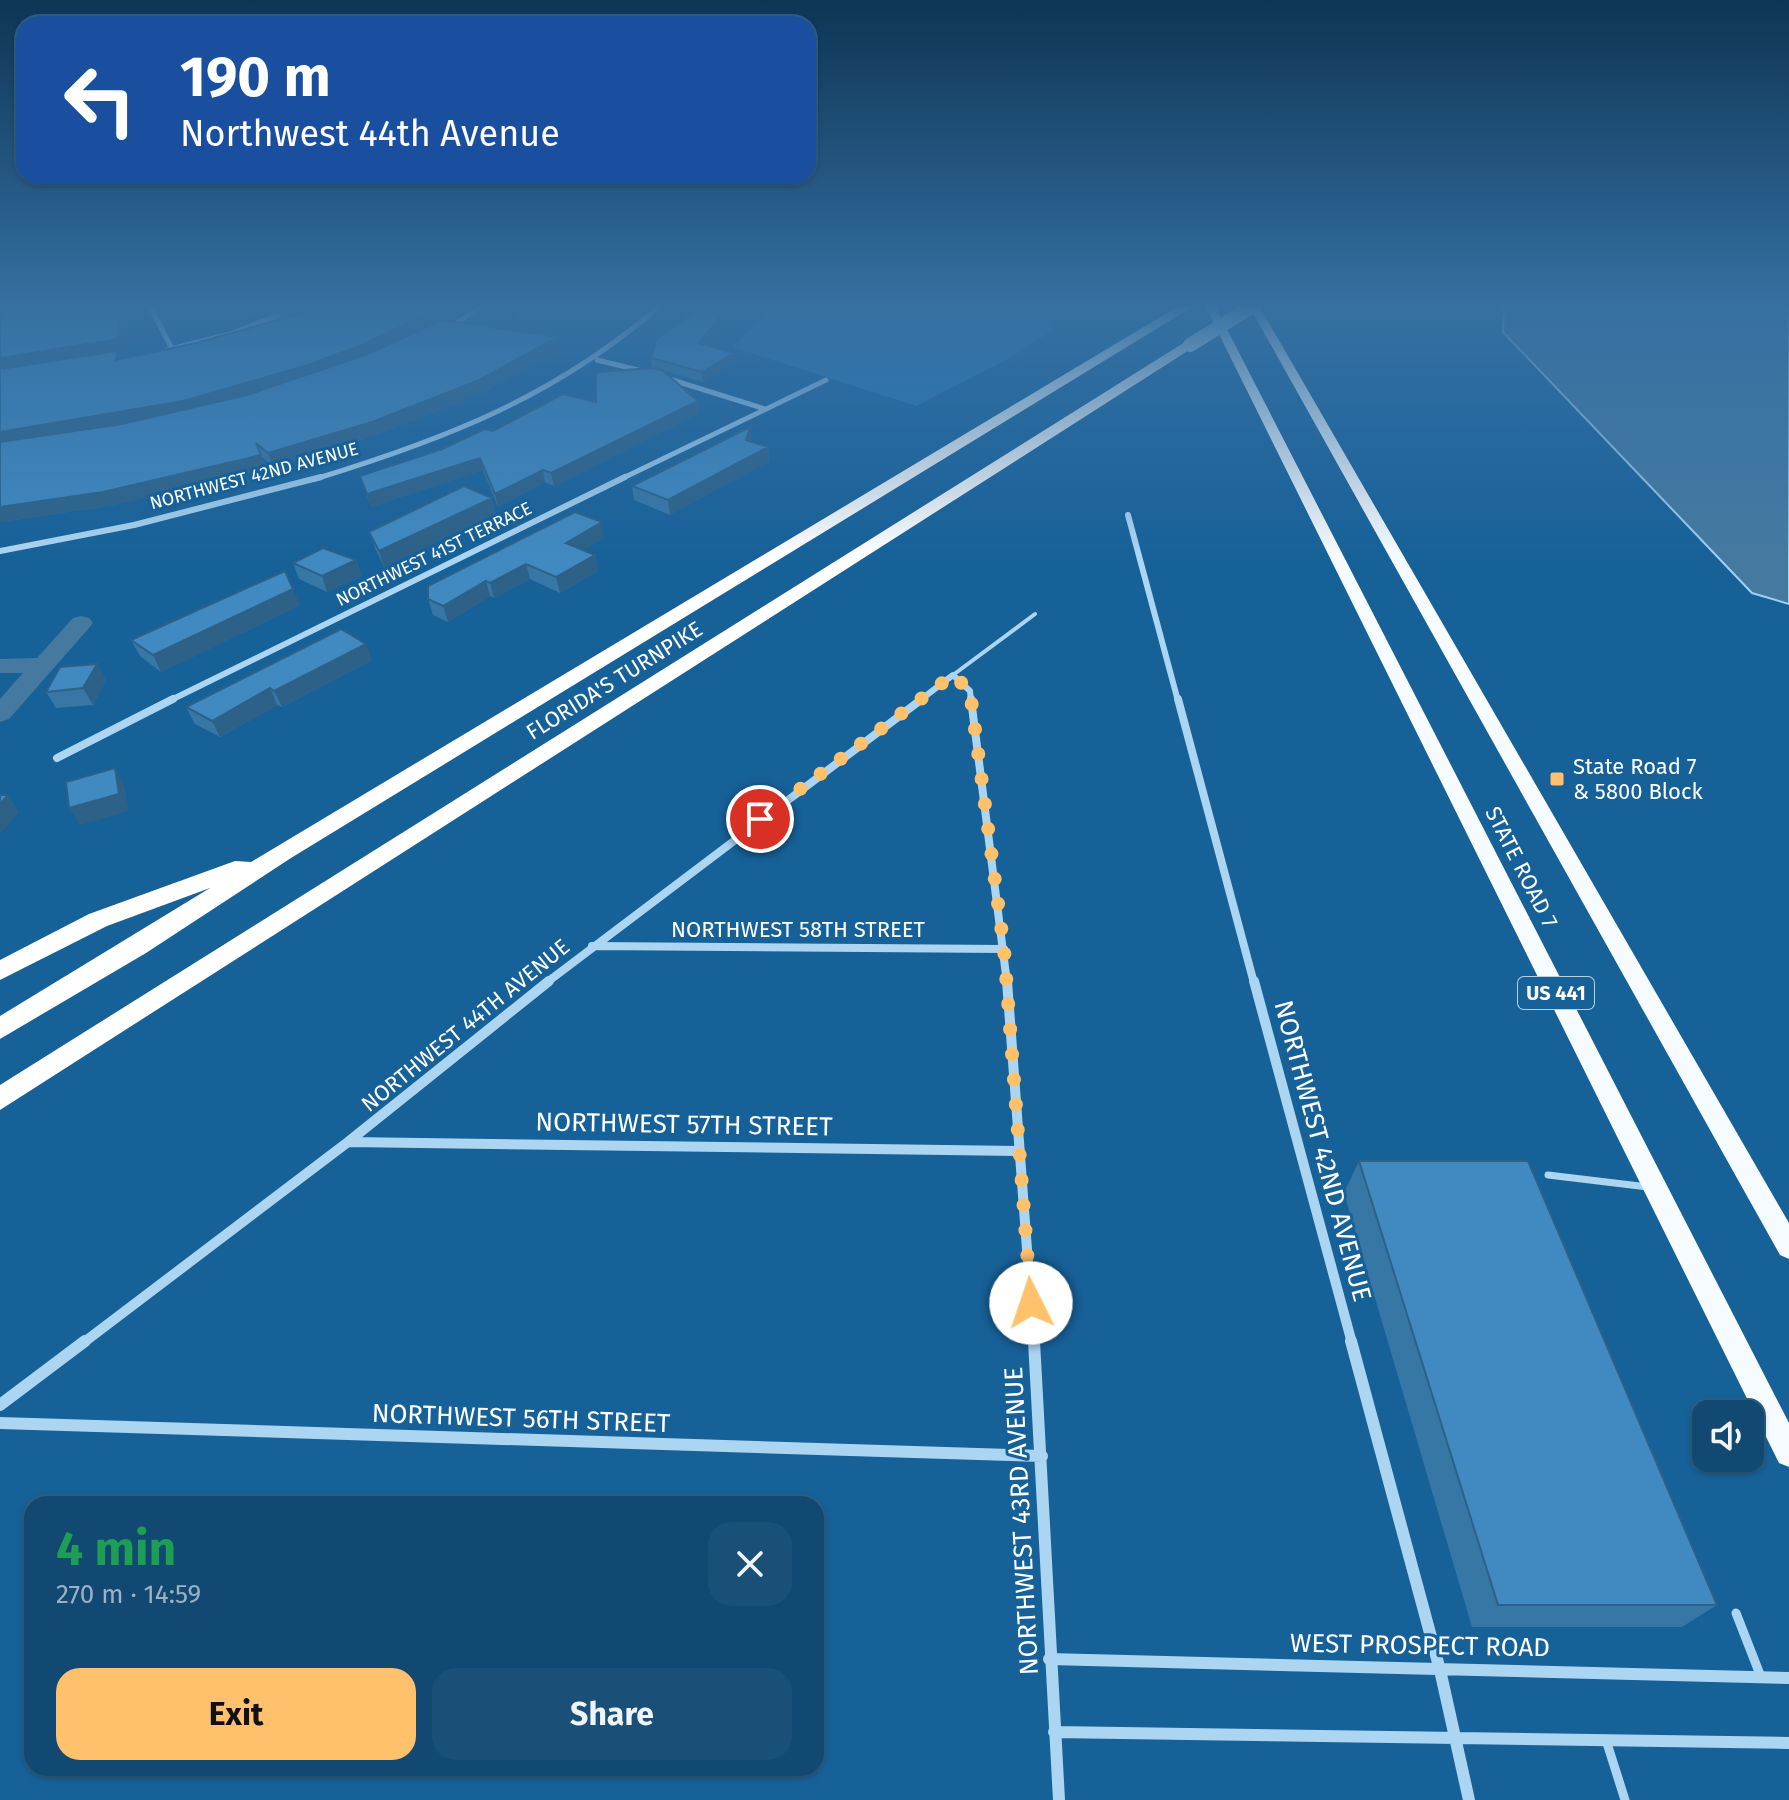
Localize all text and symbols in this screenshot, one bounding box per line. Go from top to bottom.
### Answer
text: 190 m [180,44,331,111]
icon: left [48,48,152,152]
text: Northwest 44th Avenue [180,112,560,156]
street label: NORTHWEST 42ND AVENUE [147,438,361,514]
street label: NORTHWEST 41ST TERRACE [333,497,535,611]
street label: FLORIDA'S TURNPIKE [521,615,707,746]
place label: State Road 7 & 5800 Block [1573,753,1703,805]
marker: State Road 7 & 5800 Block [1548,770,1566,788]
pin [726,785,794,853]
icon: arrive [738,797,782,841]
street label: STATE ROAD 7 [1479,802,1564,933]
street label: NORTHWEST 58TH STREET [671,916,926,943]
street label: NORTHWEST 44TH AVENUE [356,933,575,1118]
road number: US 441 [1518,977,1594,1009]
street label: NORTHWEST 42ND AVENUE [1267,997,1378,1305]
street label: NORTHWEST 57TH STREET [535,1106,833,1143]
position arrow [989,1261,1073,1345]
street label: NORTHWEST 43RD AVENUE [998,1366,1045,1676]
street label: NORTHWEST 56TH STREET [371,1398,671,1439]
map controls [1692,1400,1764,1472]
button: sound [1692,1400,1764,1472]
text: 4 min [56,1520,176,1578]
button: close [708,1522,792,1606]
text: 270 m · 14:59 [56,1579,201,1610]
street label: WEST PROSPECT ROAD [1290,1628,1550,1663]
button: Exit [56,1668,416,1760]
button: Share [432,1668,792,1760]

